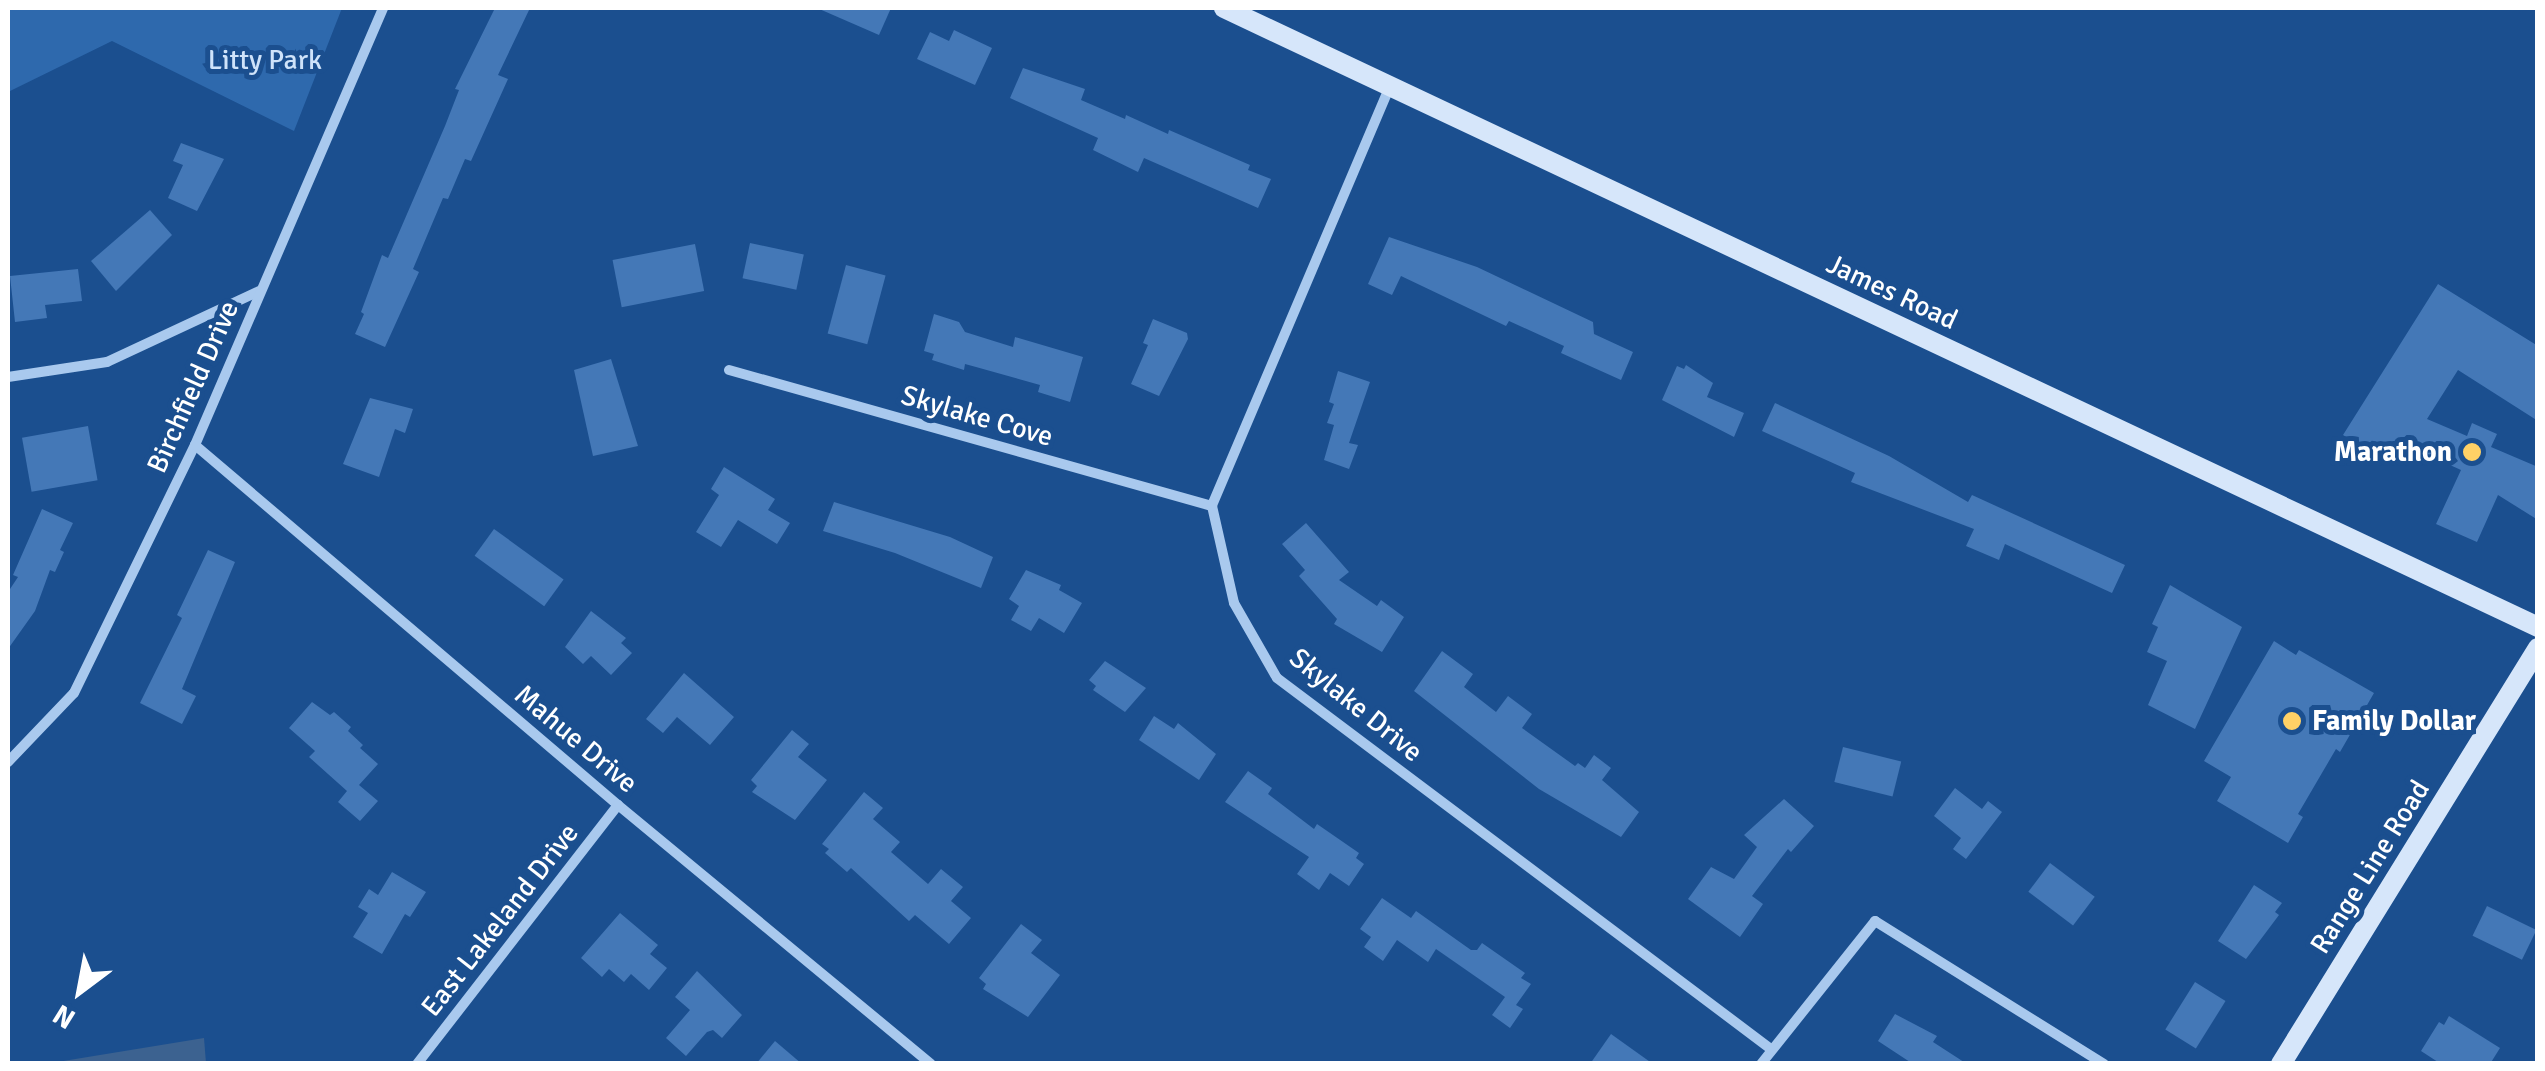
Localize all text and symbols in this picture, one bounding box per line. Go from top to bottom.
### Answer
park label: Litty Park [208,43,322,77]
street label: James Road [1821,247,1963,337]
street label: Birchfield Drive [140,296,246,478]
street label: Skylake Cove [897,378,1057,454]
place label: Marathon [2334,435,2452,469]
marker: Marathon [2461,441,2483,463]
street label: Skylake Drive [1283,641,1429,769]
street label: Mahue Drive [508,678,644,800]
place label: Family Dollar [2312,704,2476,738]
marker: Family Dollar [2281,710,2303,732]
street label: Range Line Road [2303,774,2437,960]
street label: East Lakeland Drive [414,817,586,1023]
north arrow [30,941,130,1041]
text: N [47,997,81,1036]

